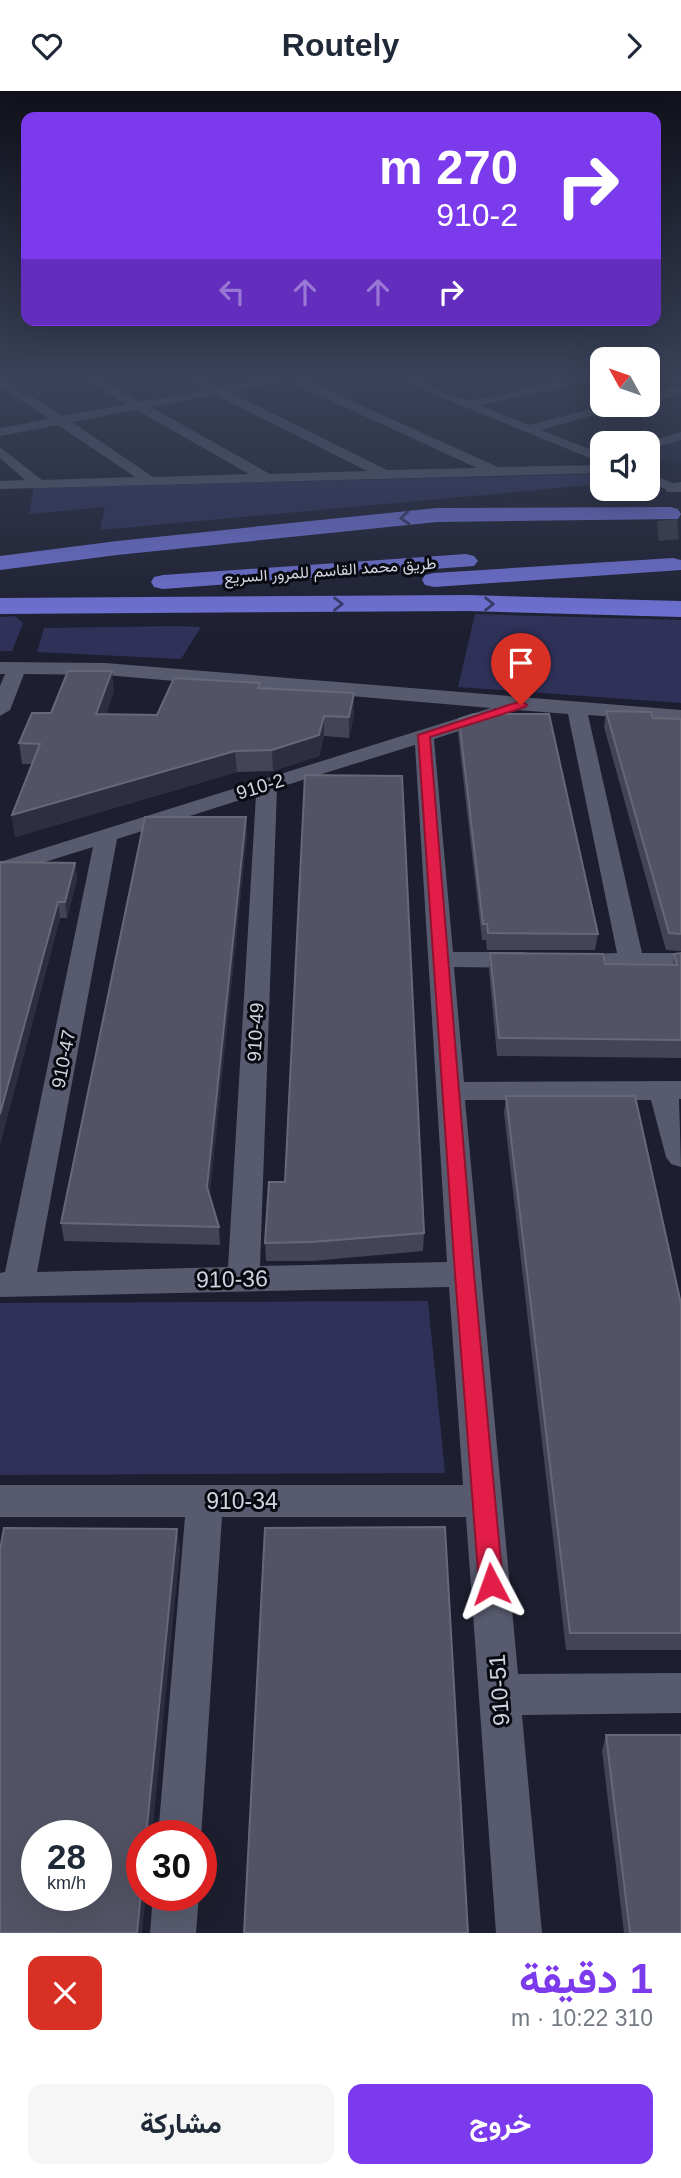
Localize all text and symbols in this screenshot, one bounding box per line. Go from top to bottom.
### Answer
icon: heart [28,27,66,65]
text: Routely [282,27,399,63]
icon: forward [615,27,653,65]
text: 270 m [379,140,518,194]
icon: right [542,140,633,231]
text: 910-2 [436,197,518,233]
icon: left [213,273,251,311]
icon: ahead [286,273,324,311]
icon: ahead [359,273,397,311]
icon: right [432,273,470,311]
north arrow [590,347,660,417]
map controls [590,347,660,501]
button: sound [590,431,660,501]
one-way arrow [400,510,411,525]
street label: طريق محمد القاسم للمرور السريع [223,555,437,589]
one-way arrow [333,596,343,612]
one-way arrow [483,596,494,611]
pin [491,633,551,705]
icon: arrive [502,644,540,682]
street label: 910-2 [234,769,286,804]
street label: 910-49 [243,1002,268,1062]
street label: 910-47 [48,1028,79,1090]
street label: 910-36 [196,1265,268,1293]
street label: 910-34 [206,1488,278,1514]
position arrow [454,1547,528,1621]
street label: 910-51 [484,1653,514,1727]
speed limit sign: 30 [126,1820,217,1911]
text: 28 [47,1837,86,1876]
text: km/h [47,1873,86,1893]
text: 1 دقيقة [519,1955,653,2002]
button: close [28,1956,102,2030]
text: 310 m · 10:22 [511,2005,653,2031]
button: مشاركة [28,2084,334,2164]
button: خروج [348,2084,653,2164]

